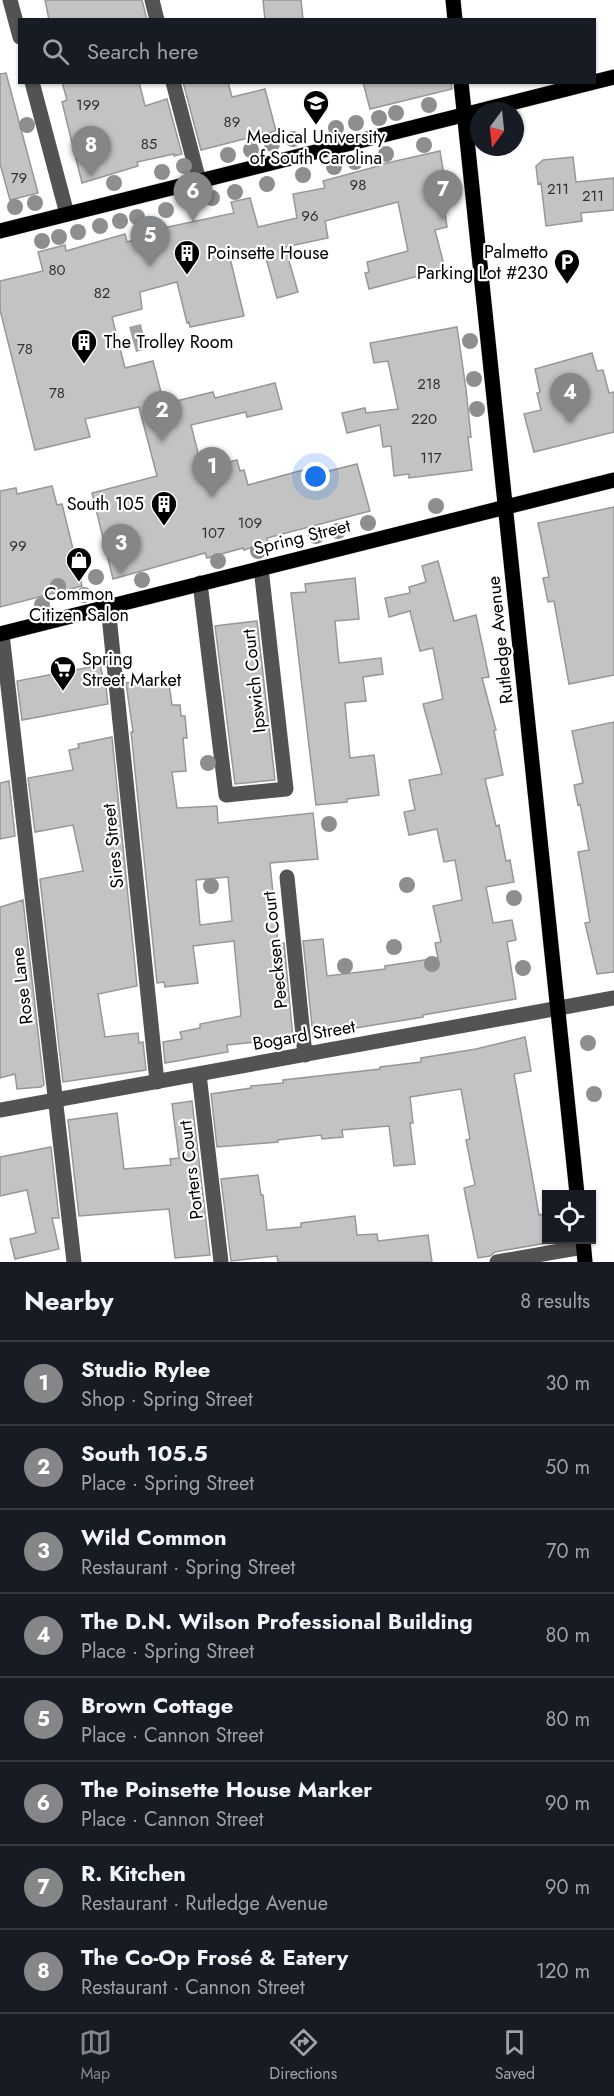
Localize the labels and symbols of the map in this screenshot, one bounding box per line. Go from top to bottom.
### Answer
school or university icon: Medical University of South Carolina [301,88,331,126]
house number: 199 [76,94,100,116]
north arrow [470,102,524,156]
house number: 89 [224,111,240,133]
place label: Medical University of South Carolina [247,124,385,171]
pin: 8 [72,126,110,176]
house number: 85 [141,133,157,155]
house number: 79 [11,167,27,189]
pin: 7 [424,170,462,220]
pin: 6 [174,172,212,222]
house number: 98 [350,174,366,196]
house number: 211 [547,178,569,200]
house number: 211 [582,185,604,207]
house number: 96 [301,205,319,227]
pin: 5 [130,216,170,266]
building icon: Poinsette House [172,238,202,276]
place label: Palmetto Parking Lot #230 [417,239,548,286]
place label: Poinsette House [207,240,329,266]
parking icon: Palmetto Parking Lot #230 [552,247,582,285]
house number: 80 [48,259,66,281]
house number: 82 [94,282,110,304]
building icon: The Trolley Room [69,327,99,365]
place label: The Trolley Room [104,329,234,355]
house number: 78 [17,338,33,360]
house number: 218 [417,373,441,395]
pin: 4 [550,374,590,423]
house number: 78 [49,382,65,404]
pin: 2 [142,392,182,441]
house number: 220 [411,408,437,430]
house number: 117 [420,447,442,469]
pin: 1 [192,448,232,497]
your location [301,462,330,491]
building icon: South 105 [149,489,179,527]
place label: South 105 [67,491,144,517]
house number: 109 [238,512,262,534]
street label: Spring Street [251,512,354,562]
house number: 107 [201,522,225,544]
pin: 3 [102,524,140,574]
house number: 99 [9,535,27,557]
shop icon: Common Citizen Salon [64,545,94,583]
street label: Rutledge Avenue [480,575,520,705]
place label: Common Citizen Salon [29,581,129,628]
street label: Ipswich Court [236,627,272,734]
place label: Spring Street Market [82,646,182,693]
supermarket icon: Spring Street Market [48,654,78,692]
street label: Sires Street [96,802,130,890]
street label: Peecksen Court [256,889,294,1010]
street label: Rose Lane [4,946,40,1026]
street label: Bogard Street [251,1013,358,1057]
street label: Porters Court [172,1118,210,1221]

